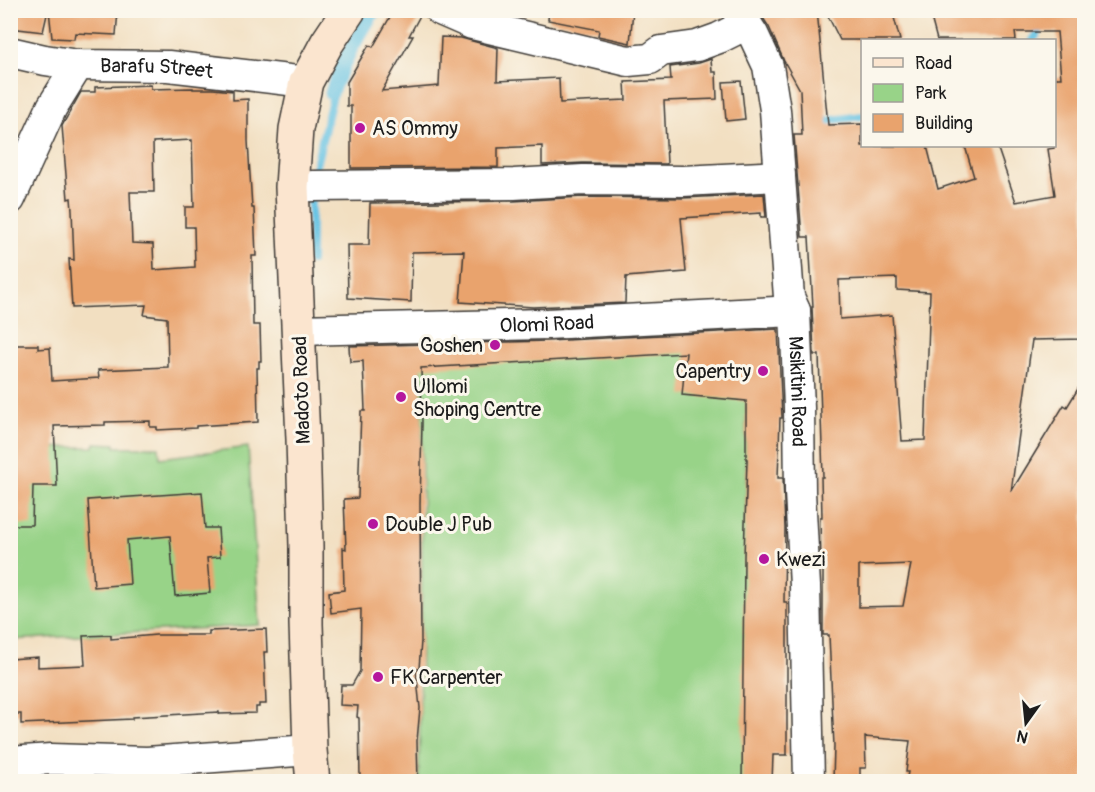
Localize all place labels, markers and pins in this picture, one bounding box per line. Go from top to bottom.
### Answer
place label: AS Ommy [372,116,458,141]
marker: AS Ommy [353,121,367,135]
place label: Goshen [420,333,483,358]
marker: Goshen [488,338,502,352]
place label: Capentry [676,359,751,384]
marker: Capentry [756,364,770,378]
place label: Ullomi Shoping Centre [413,374,541,422]
marker: Ullomi Shoping Centre [394,390,408,404]
place label: Double J Pub [385,512,492,537]
marker: Double J Pub [366,517,380,531]
place label: Kwezi [776,547,825,572]
marker: Kwezi [757,552,771,566]
place label: FK Carpenter [390,665,502,690]
marker: FK Carpenter [371,670,385,684]

